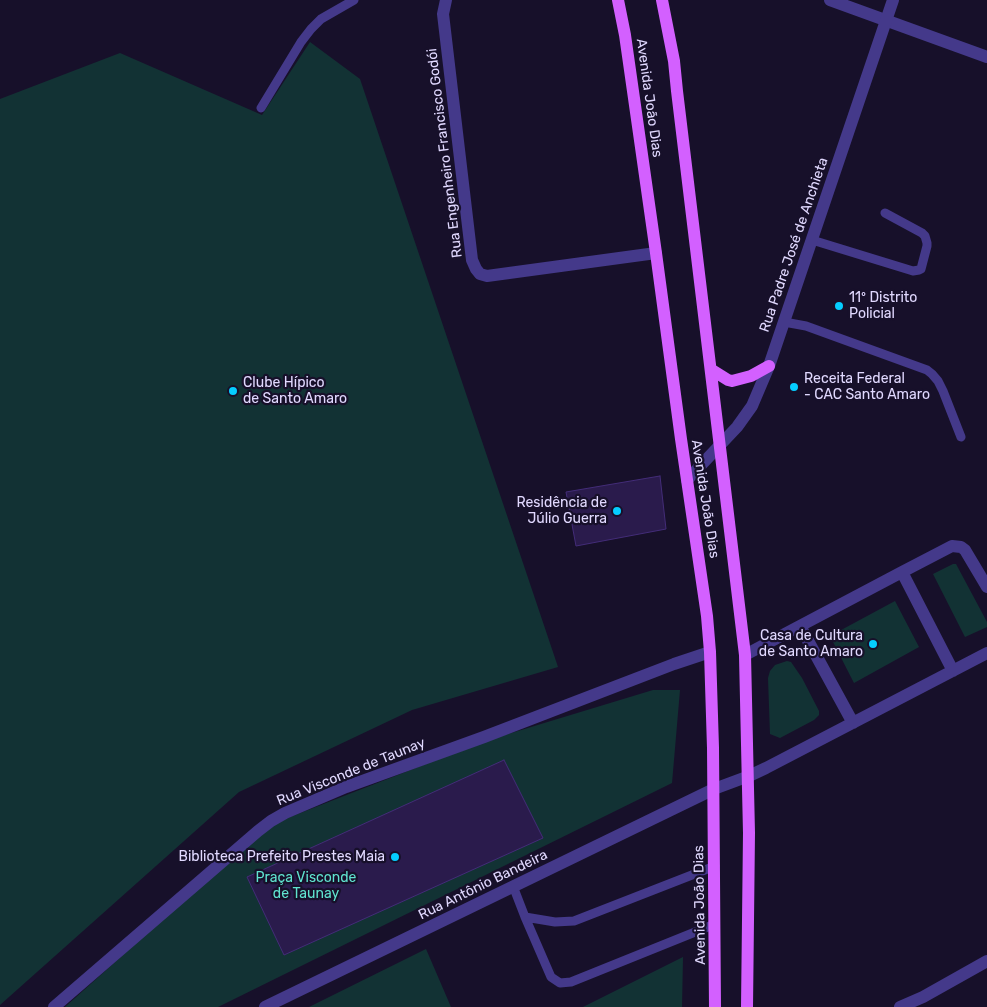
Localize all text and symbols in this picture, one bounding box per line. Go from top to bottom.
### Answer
street label: Avenida João Dias [632,38,666,158]
street label: Rua Engenheiro Francisco Godói [424,47,466,259]
street label: Rua Padre José de Anchieta [756,155,832,335]
place label: 11º Distrito Policial [849,290,917,322]
marker: 11º Distrito Policial [833,300,845,312]
place label: Receita Federal - CAC Santo Amaro [804,371,930,404]
place label: Clube Hípico de Santo Amaro [243,375,347,408]
marker: Receita Federal - CAC Santo Amaro [788,381,800,393]
marker: Clube Hípico de Santo Amaro [227,385,239,397]
street label: Avenida João Dias [687,439,723,559]
place label: Residência de Júlio Guerra [516,495,607,528]
marker: Residência de Júlio Guerra [611,505,623,517]
place label: Casa de Cultura de Santo Amaro [759,628,863,660]
marker: Casa de Cultura de Santo Amaro [867,638,879,650]
street label: Rua Visconde de Taunay [274,735,428,809]
street label: Avenida João Dias [691,845,709,965]
street label: Rua Antônio Bandeira [416,846,550,924]
place label: Biblioteca Prefeito Prestes Maia [179,849,385,865]
marker: Biblioteca Prefeito Prestes Maia [389,851,401,863]
park label: Praça Visconde de Taunay [256,870,356,902]

